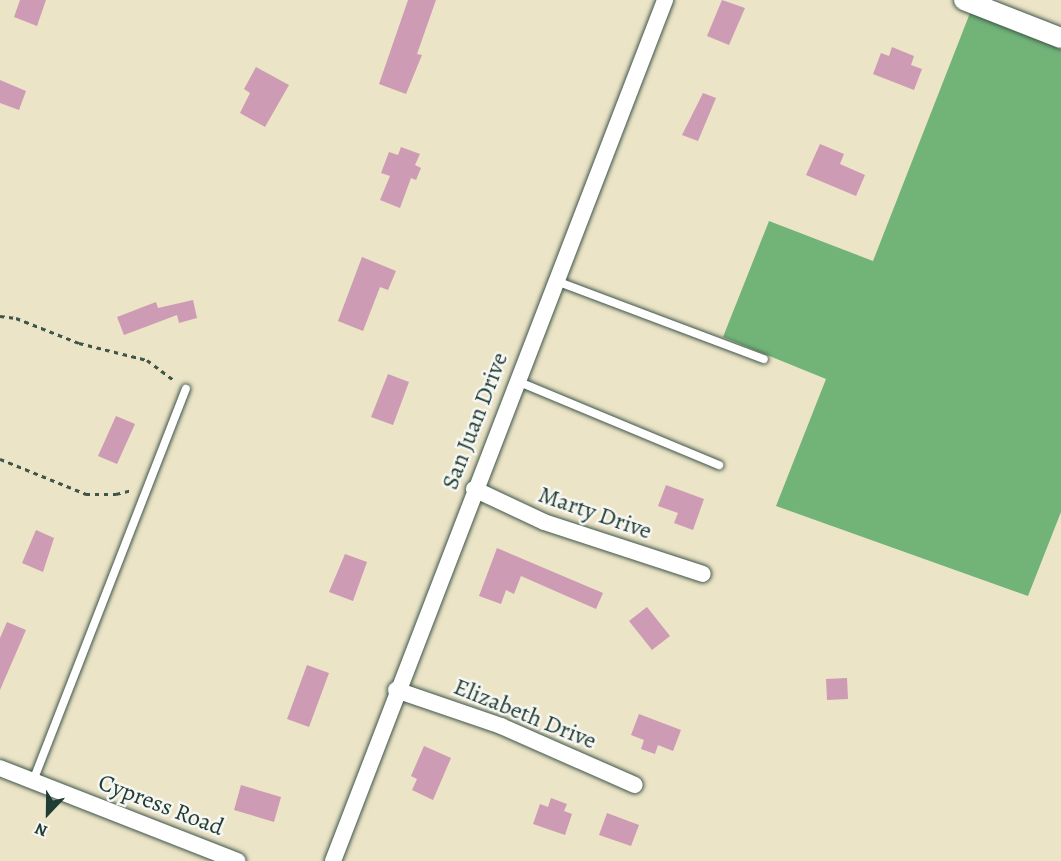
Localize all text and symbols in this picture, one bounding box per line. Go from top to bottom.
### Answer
street label: San Juan Drive [436,348,514,494]
street label: Marty Drive [535,480,655,546]
street label: Elizabeth Drive [449,672,601,756]
street label: Cypress Road [94,768,228,842]
north arrow [18,783,78,843]
text: N [32,817,51,842]

